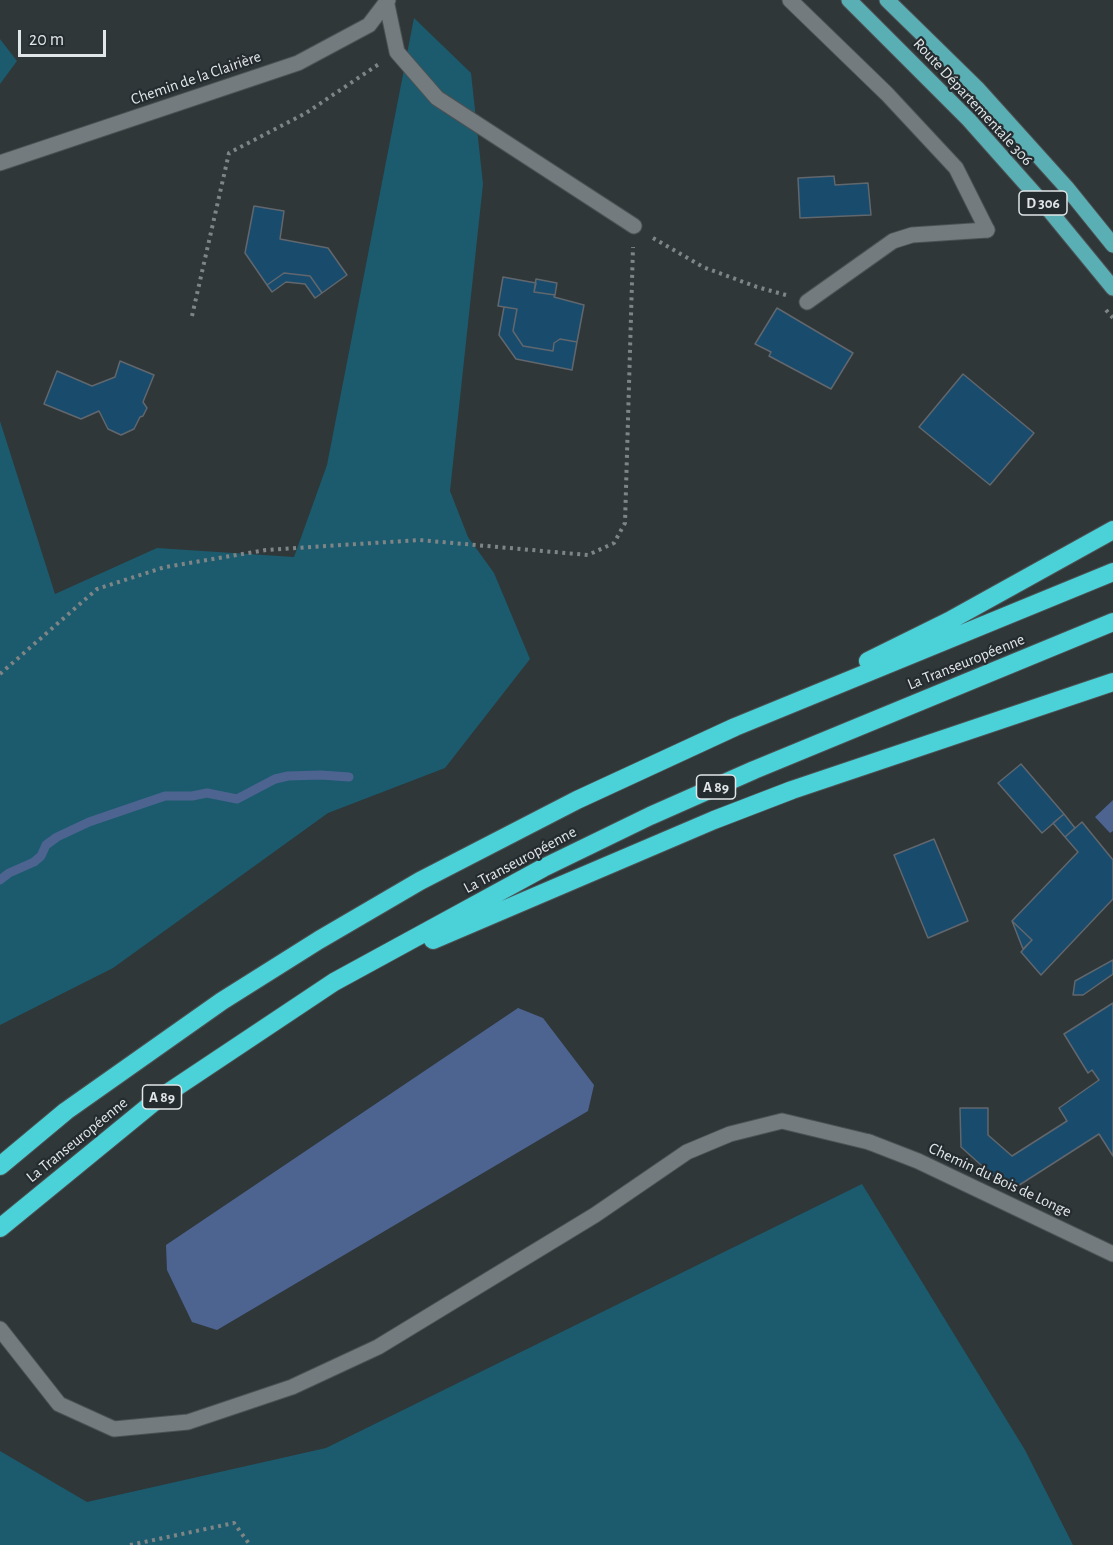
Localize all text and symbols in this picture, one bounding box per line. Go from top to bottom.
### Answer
scale bar [21,18,110,56]
text: 20 m [29,31,64,49]
street label: Route Départementale 306 [909,34,1037,170]
street label: Chemin de la Clairière [128,47,264,109]
road number: D 306 [1019,191,1067,215]
street label: La Transeuropéenne [904,630,1028,694]
road number: A 89 [696,775,736,799]
street label: La Transeuropéenne [460,822,580,898]
road number: A 89 [142,1085,182,1109]
street label: La Transeuropéenne [22,1093,132,1187]
street label: Chemin du Bois de Longe [926,1138,1074,1222]

